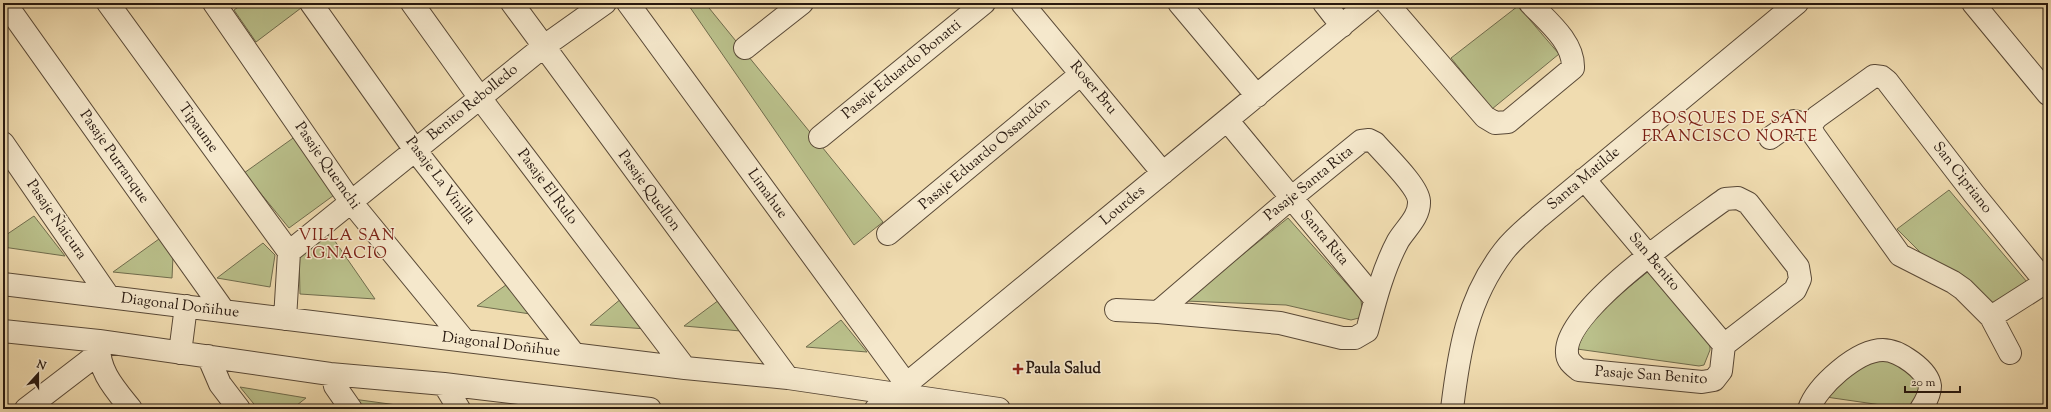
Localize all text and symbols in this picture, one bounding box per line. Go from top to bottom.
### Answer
street label: Pasaje Eduardo Bonatti [838,15,966,125]
street label: Roser Bru [1064,57,1122,120]
street label: Benito Rebolledo [423,60,523,146]
street label: Pasaje Eduardo Ossandón [915,93,1055,215]
street label: Tipaume [173,99,223,157]
street label: Pasaje Purranque [74,106,154,208]
district label: BOSQUES DE SAN FRANCISCO NORTE [1642,108,1818,149]
street label: Pasaje Quemchi [289,118,365,214]
street label: Pasaje La Vinilla [400,133,480,229]
street label: San Cipriano [1927,138,1997,218]
street label: Pasaje Santa Rita [1260,141,1358,226]
street label: Santa Matilde [1543,142,1625,216]
street label: Pasaje El Rulo [512,145,582,229]
street label: Pasaje Quellon [612,146,686,236]
street label: Limahue [742,165,792,223]
street label: Pasaje Ñaicura [21,175,92,264]
street label: Lourdes [1096,181,1150,231]
street label: Santa Rita [1294,206,1354,270]
district label: VILLA SAN IGNACIO [298,225,396,266]
street label: San Benito [1623,228,1685,296]
street label: Diagonal Doñihue [120,288,240,324]
street label: Diagonal Doñihue [441,327,561,363]
north arrow [18,354,58,394]
text: N [33,356,48,375]
place label: Paula Salud [1026,359,1101,380]
street label: Pasaje San Benito [1594,362,1708,390]
marker: Paula Salud [1013,364,1023,374]
scale bar [1905,368,1960,394]
text: 20 m [1911,374,1936,392]

